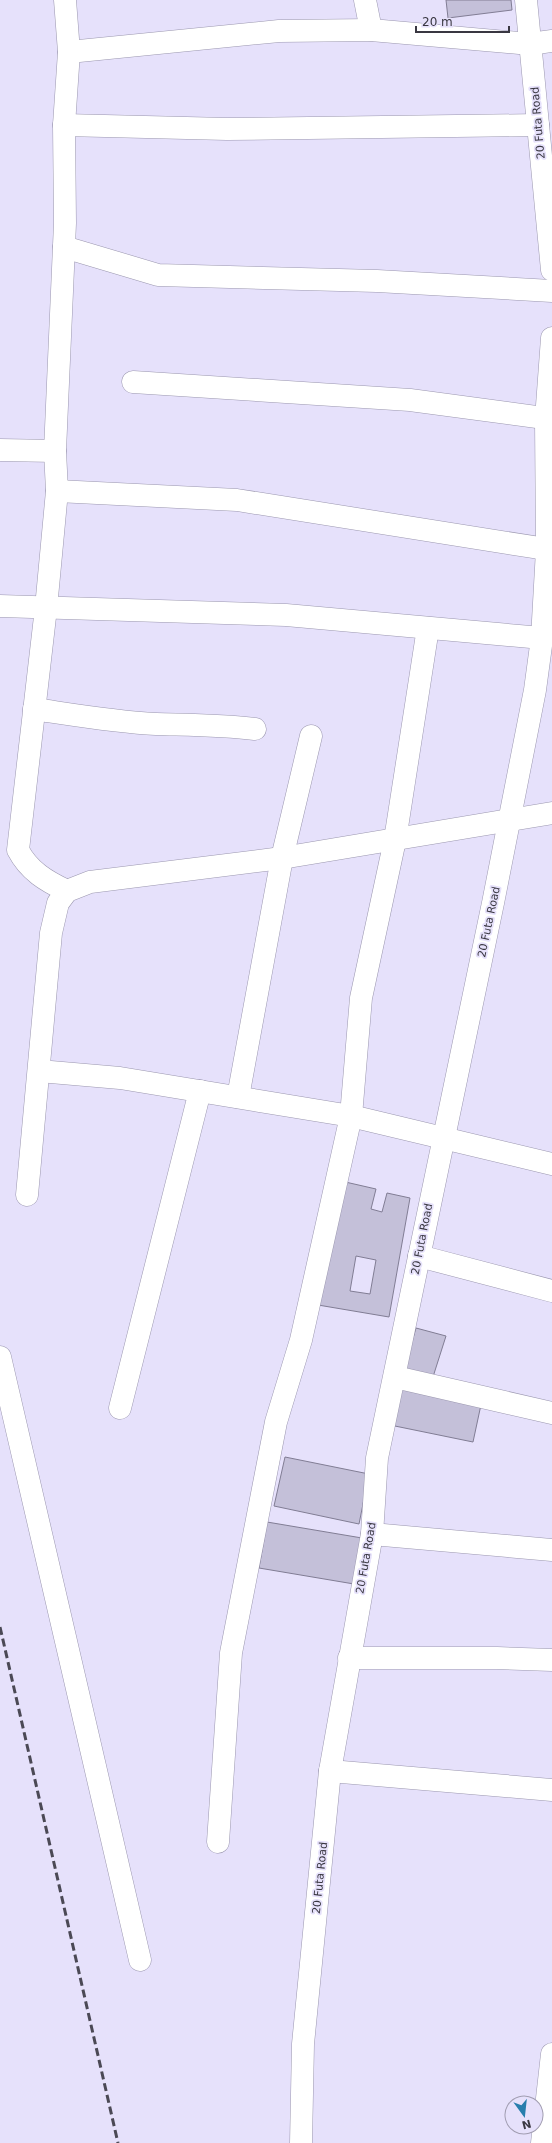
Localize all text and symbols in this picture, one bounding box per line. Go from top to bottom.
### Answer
scale bar [416,8,509,34]
text: 20 m [422,15,453,29]
street label: 20 Futa Road [528,86,548,160]
street label: 20 Futa Road [475,885,503,959]
street label: 20 Futa Road [409,1202,435,1276]
street label: 20 Futa Road [353,1521,379,1595]
street label: 20 Futa Road [310,1841,330,1915]
north arrow [504,2095,544,2135]
text: N [520,2117,533,2132]

